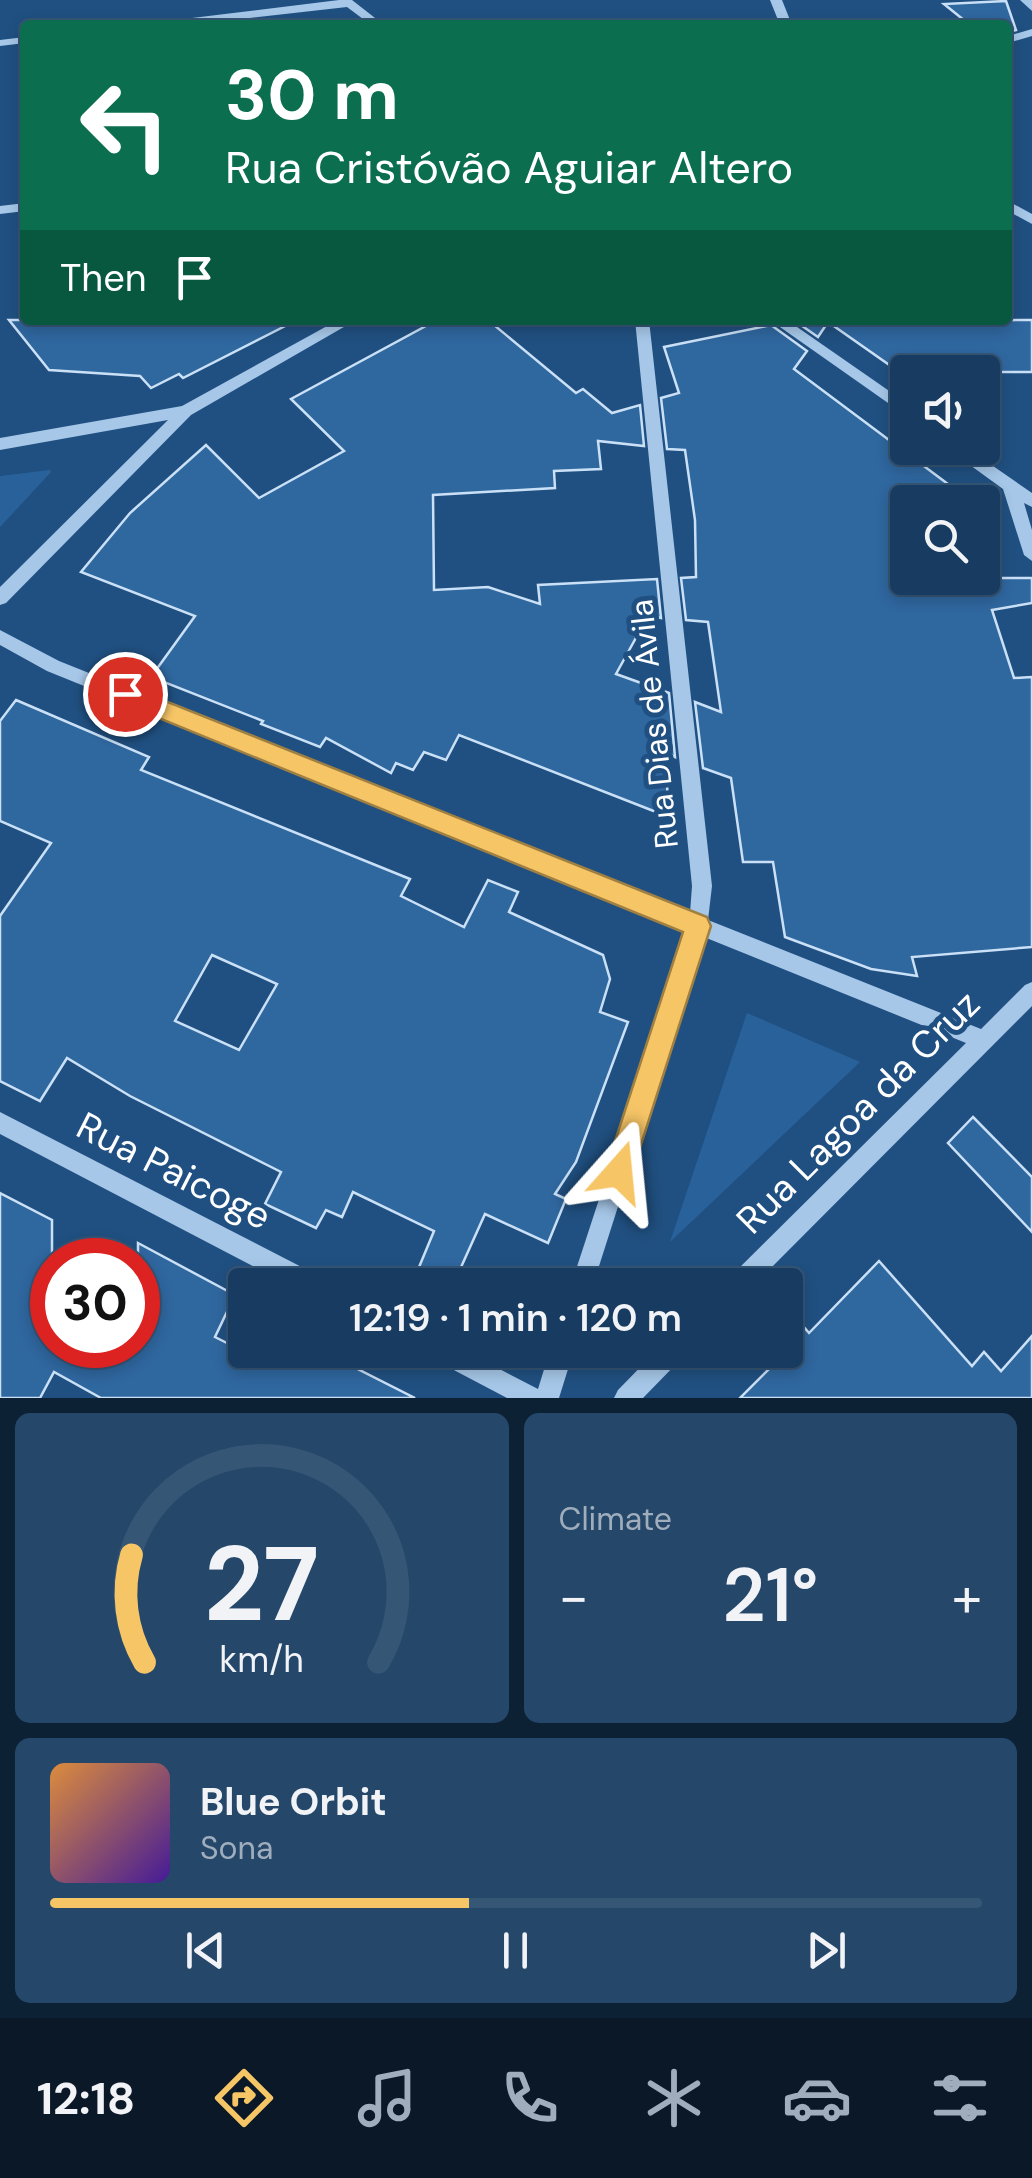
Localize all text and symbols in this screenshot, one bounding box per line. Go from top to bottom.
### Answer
text: 30 m [225,50,399,141]
icon: left [60,60,190,190]
text: Rua Cristóvão Aguiar Altero [225,138,793,197]
icon: arrive [167,250,222,305]
text: Then [60,253,147,303]
map controls [890,355,1000,595]
button: sound [890,355,1000,465]
button: search [890,485,1000,595]
street label: Rua Dias de Ávila [620,597,688,851]
pin [83,652,168,737]
icon: arrive [98,667,153,722]
street label: Rua Lagoa da Cruz [726,980,990,1244]
street label: Rua Paicoge [68,1101,280,1241]
position arrow [567,1120,671,1224]
speed limit sign: 30 [30,1238,160,1368]
text: 12:19 · 1 min · 120 m [349,1293,682,1343]
text: Climate [559,1498,672,1540]
text: 27 [204,1517,319,1652]
text: 21° [722,1547,818,1644]
text: − [559,1561,589,1633]
text: + [952,1561,982,1633]
text: km/h [220,1637,304,1683]
text: Blue Orbit [200,1777,387,1827]
text: Sona [200,1827,273,1869]
icon: previous [178,1923,233,1978]
icon: pause [488,1923,543,1978]
icon: next [799,1923,854,1978]
icon: directions [209,2063,279,2133]
icon: music [352,2063,422,2133]
icon: phone [495,2063,565,2133]
icon: climate [639,2063,709,2133]
icon: car [782,2063,852,2133]
icon: filters [925,2063,995,2133]
text: 12:18 [37,2069,135,2128]

